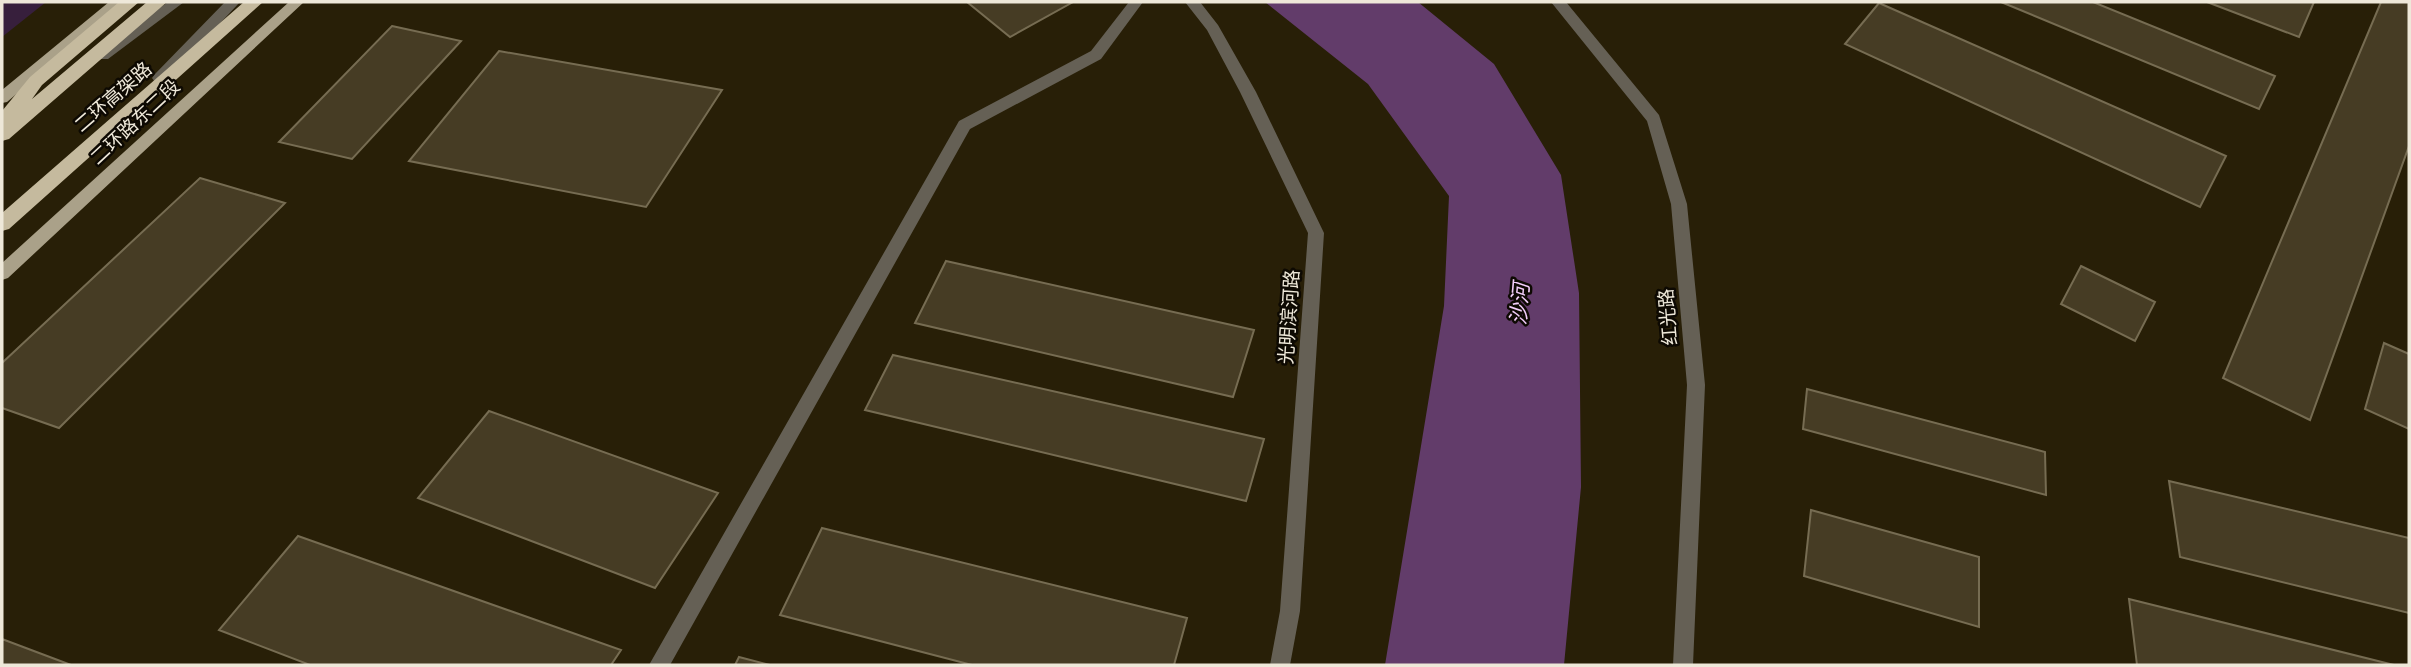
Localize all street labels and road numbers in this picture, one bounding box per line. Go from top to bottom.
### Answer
street label: 二环高架路 [70,57,156,137]
street label: 二环路东二段 [85,75,185,169]
street label: 光明滨河路 [1274,269,1304,365]
street label: 红光路 [1654,288,1682,346]

